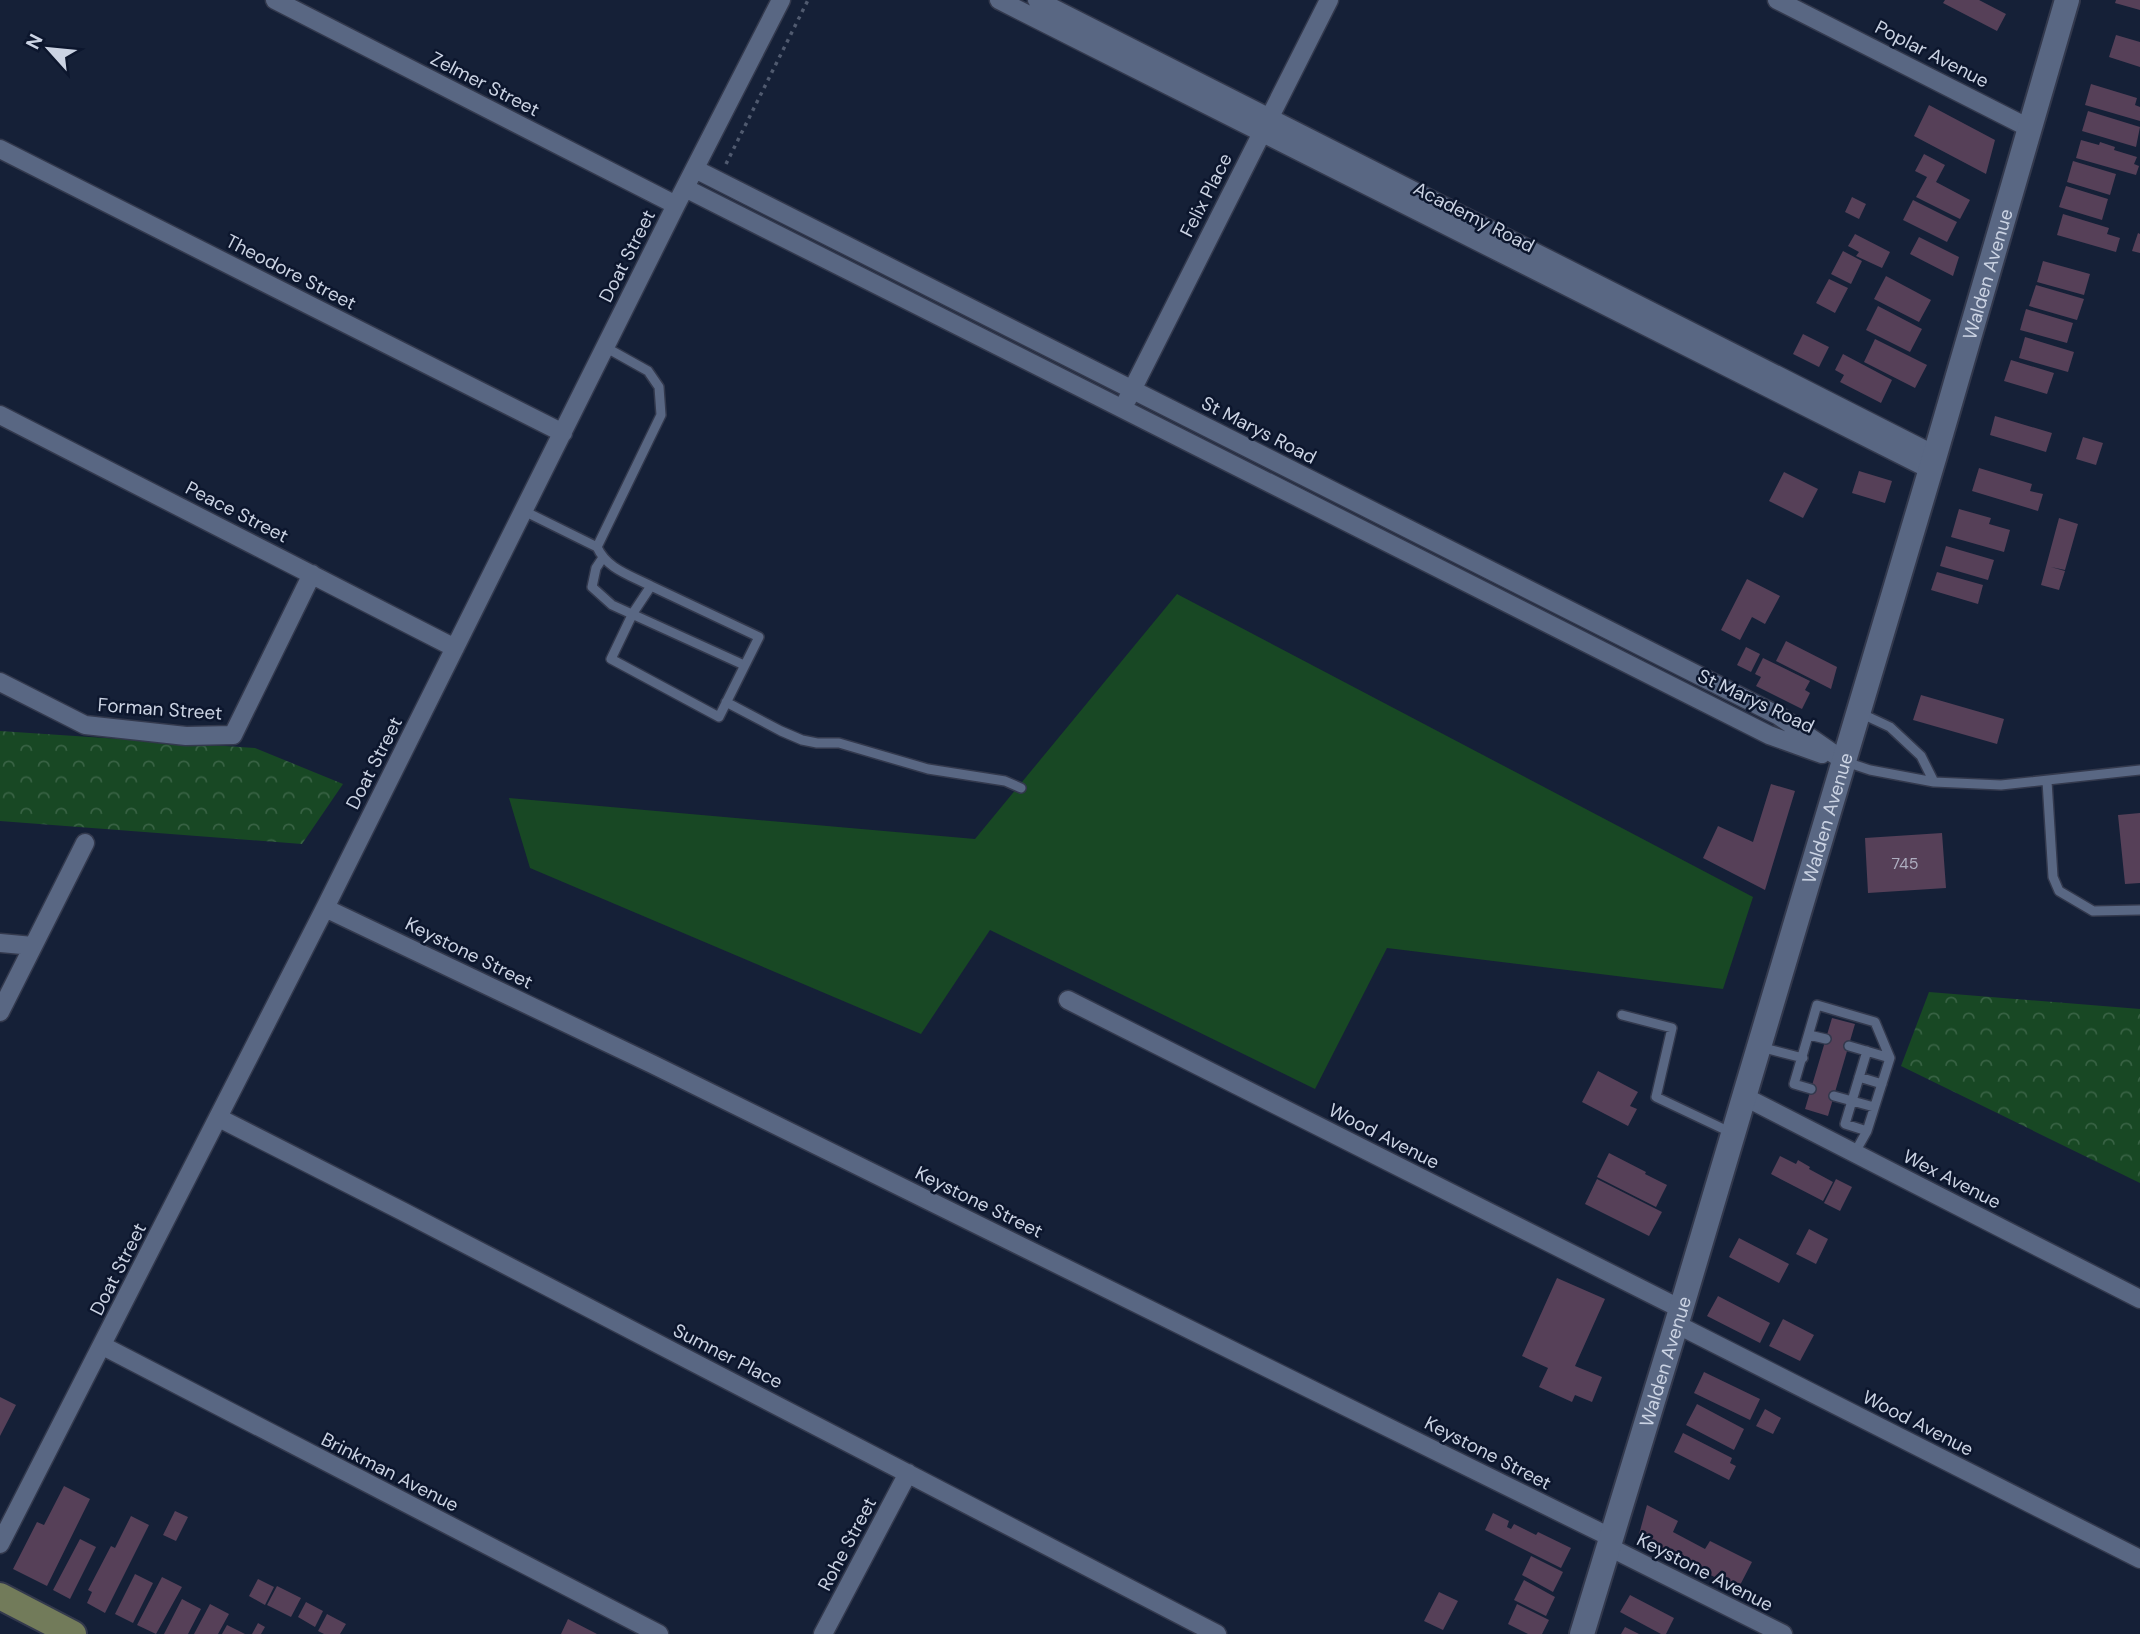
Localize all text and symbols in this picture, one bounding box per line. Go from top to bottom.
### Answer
north arrow [14,14,84,84]
street label: Poplar Avenue [1871,15,1993,93]
text: N [20,30,49,53]
street label: Zelmer Street [426,46,544,122]
street label: Felix Place [1174,149,1238,241]
street label: Academy Road [1409,176,1539,258]
street label: Doat Street [593,205,661,307]
street label: Walden Avenue [1957,206,2018,343]
street label: Theodore Street [222,228,360,316]
street label: St Marys Road [1197,390,1321,470]
street label: Peace Street [181,475,293,549]
street label: St Marys Road [1694,663,1818,739]
street label: Forman Street [97,692,223,726]
street label: Doat Street [340,712,408,814]
street label: Walden Avenue [1796,750,1858,886]
house number: 745 [1891,853,1919,874]
street label: Keystone Street [401,911,537,995]
street label: Wood Avenue [1324,1097,1444,1175]
street label: Wex Avenue [1899,1144,2005,1214]
street label: Keystone Street [911,1160,1047,1244]
street label: Doat Street [84,1218,152,1320]
street label: Walden Avenue [1633,1293,1697,1430]
street label: Sumner Place [669,1318,787,1394]
street label: Wood Avenue [1858,1384,1978,1462]
street label: Keystone Street [1420,1410,1556,1496]
street label: Brinkman Avenue [317,1427,463,1517]
street label: Rohe Street [812,1493,882,1595]
street label: Keystone Avenue [1633,1527,1777,1617]

